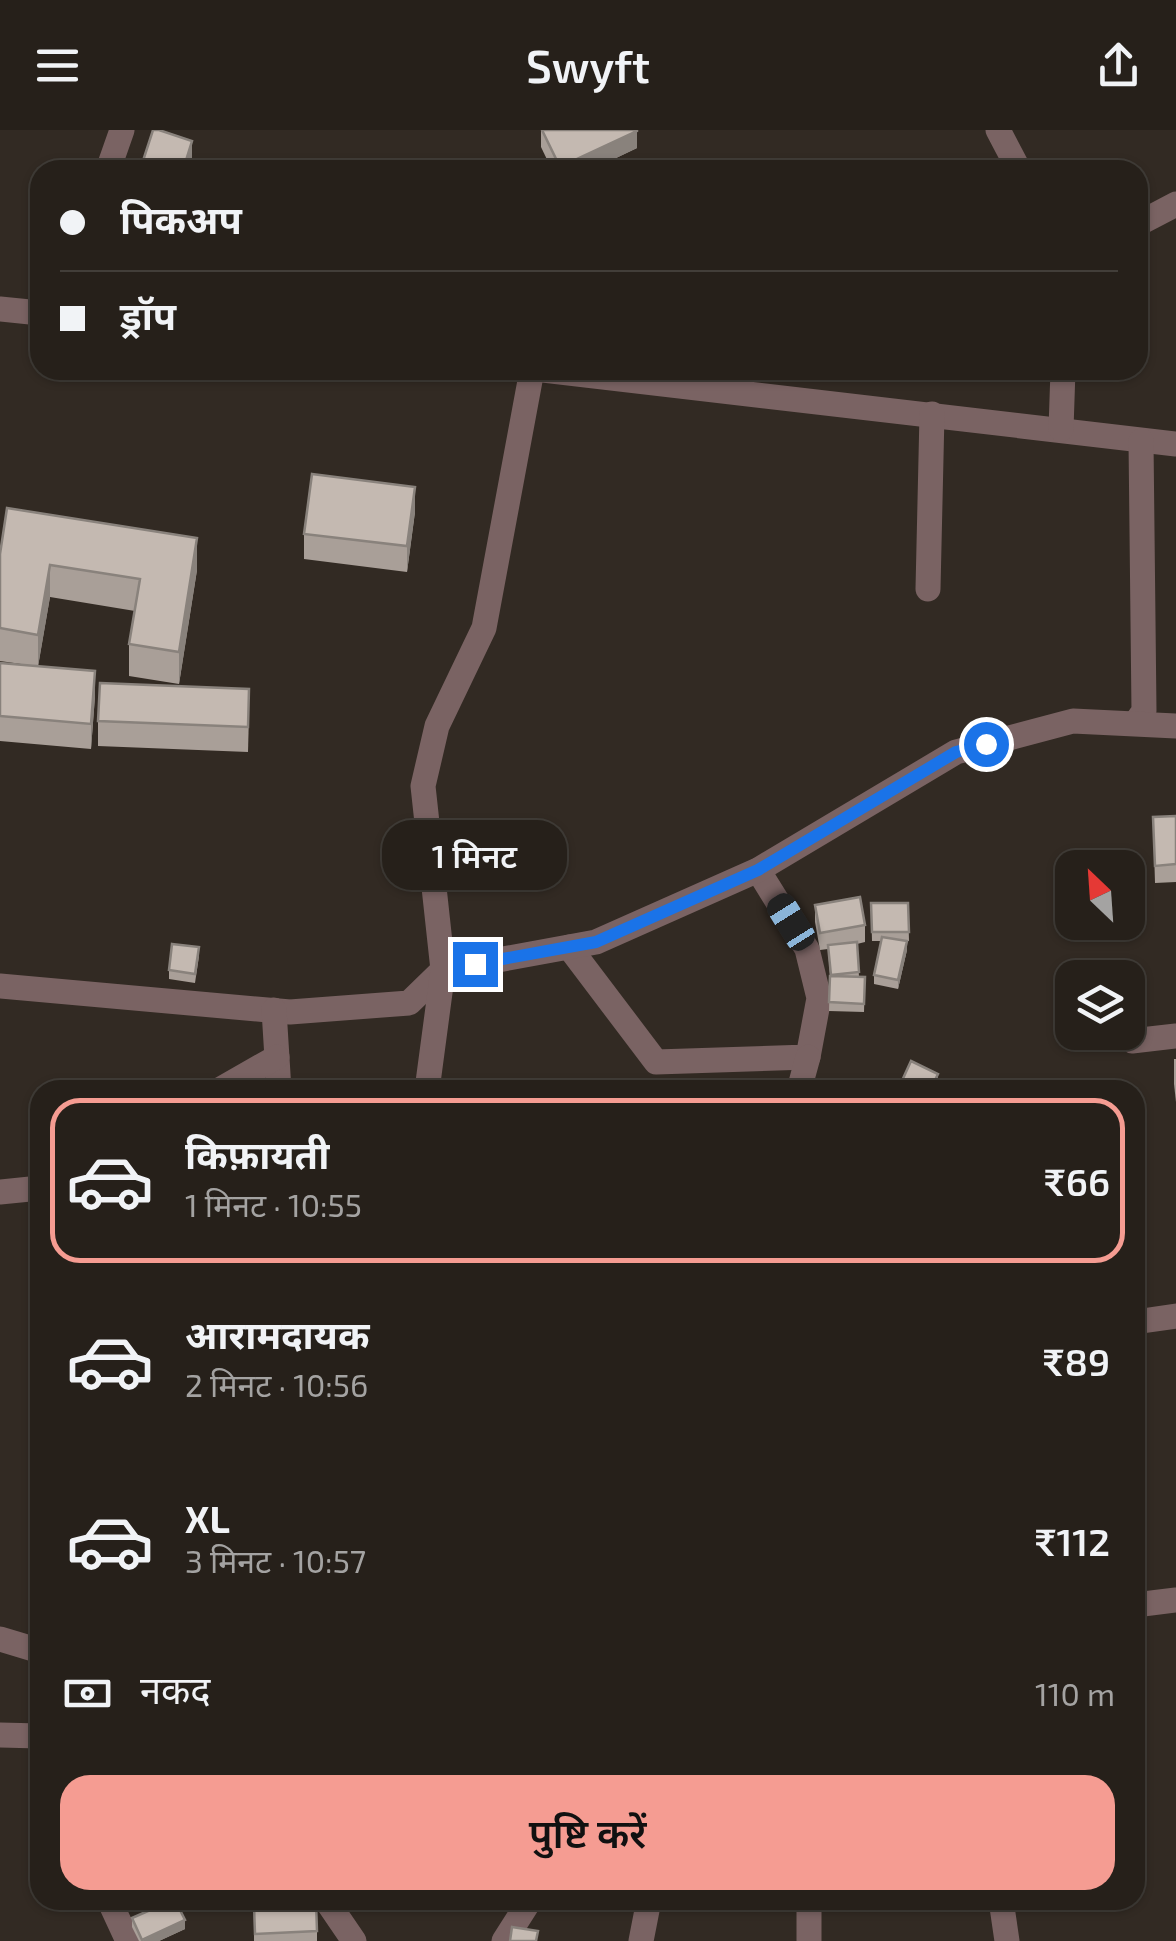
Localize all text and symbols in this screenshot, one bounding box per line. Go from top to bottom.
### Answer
icon: menu [30,38,85,93]
text: Swyft [526,38,650,92]
icon: share [1091,38,1146,93]
text: पिकअप [120,196,242,242]
text: ड्रॉप [120,292,176,338]
route start [964,722,1009,767]
callout: 1 मिनट [382,819,568,889]
text: 1 मिनट [432,836,517,874]
north arrow [1055,850,1145,940]
map controls [1055,850,1145,1050]
car [762,889,820,955]
route end [453,942,498,987]
button: layers [1055,960,1145,1050]
text: किफ़ायती [185,1131,329,1177]
icon: car [65,1136,155,1226]
text: ₹66 [1044,1158,1110,1204]
text: 1 मिनट · 10:55 [185,1185,362,1223]
text: आरामदायक [185,1311,369,1357]
icon: car [65,1316,155,1406]
text: ₹89 [1042,1338,1110,1384]
text: 2 मिनट · 10:56 [185,1365,368,1403]
text: XL [185,1495,230,1541]
icon: car [65,1496,155,1586]
text: ₹112 [1034,1518,1110,1564]
text: 3 मिनट · 10:57 [185,1541,366,1579]
icon: cash [60,1666,115,1721]
text: नकद [140,1666,210,1712]
text: 110 m [1035,1674,1115,1712]
button: पुष्टि करें [60,1775,1115,1890]

